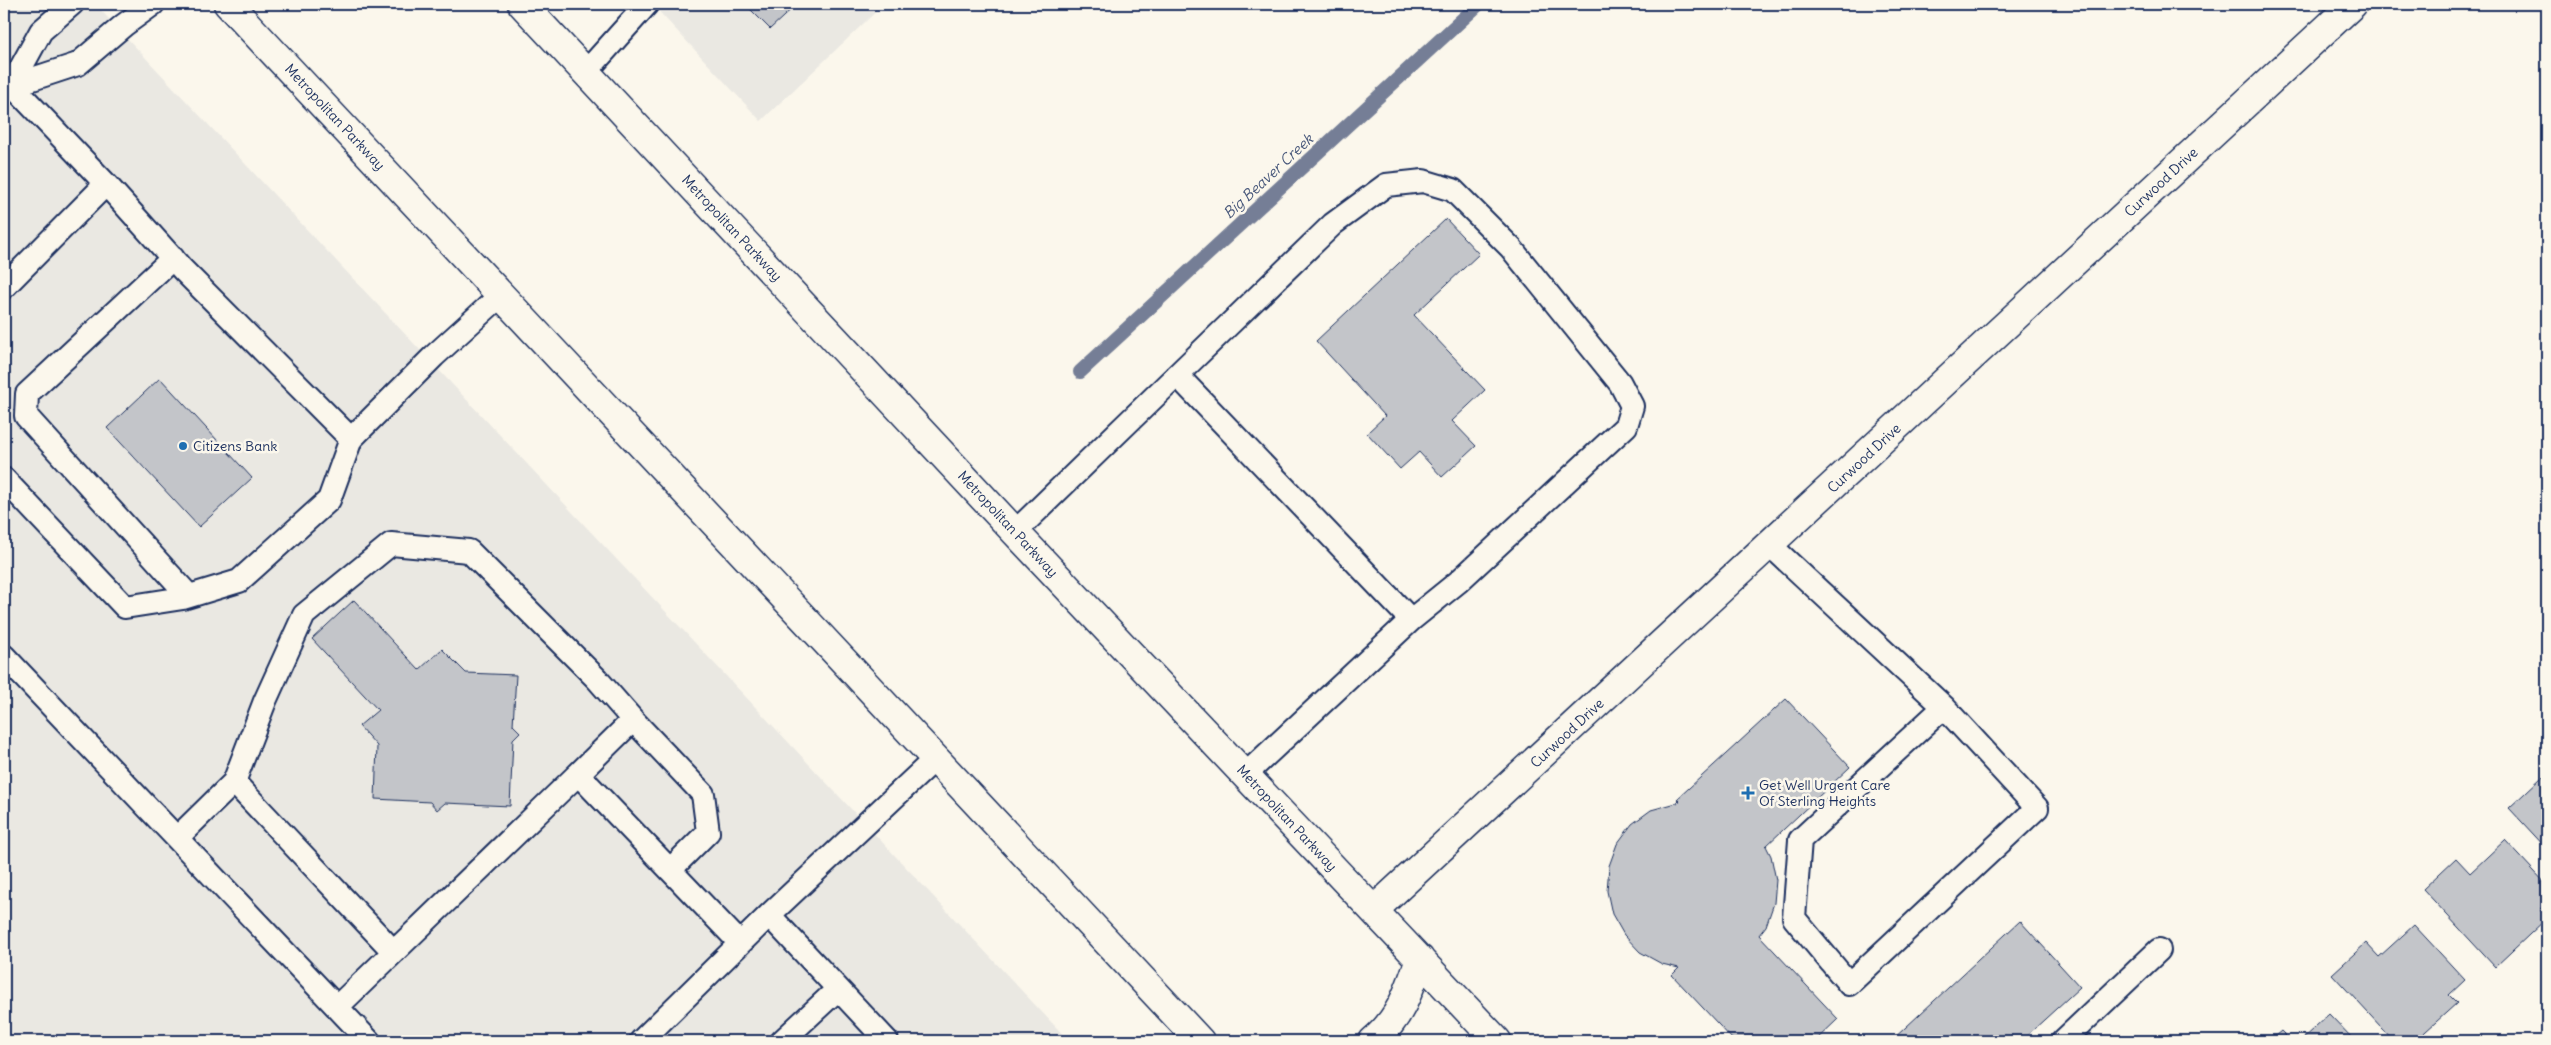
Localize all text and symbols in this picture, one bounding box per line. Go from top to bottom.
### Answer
street label: Metropolitan Parkway [281,60,389,174]
water label: Big Beaver Creek [1219,129,1318,222]
street label: Curwood Drive [2120,143,2202,221]
street label: Metropolitan Parkway [678,171,786,285]
street label: Curwood Drive [1823,419,1905,497]
place label: Citizens Bank [193,437,277,455]
marker: Citizens Bank [177,440,189,452]
street label: Metropolitan Parkway [954,467,1062,581]
street label: Curwood Drive [1526,694,1608,772]
street label: Metropolitan Parkway [1233,761,1341,875]
place label: Get Well Urgent Care Of Sterling Heights [1759,776,1890,810]
marker: Get Well Urgent Care Of Sterling Heights [1741,786,1755,800]

